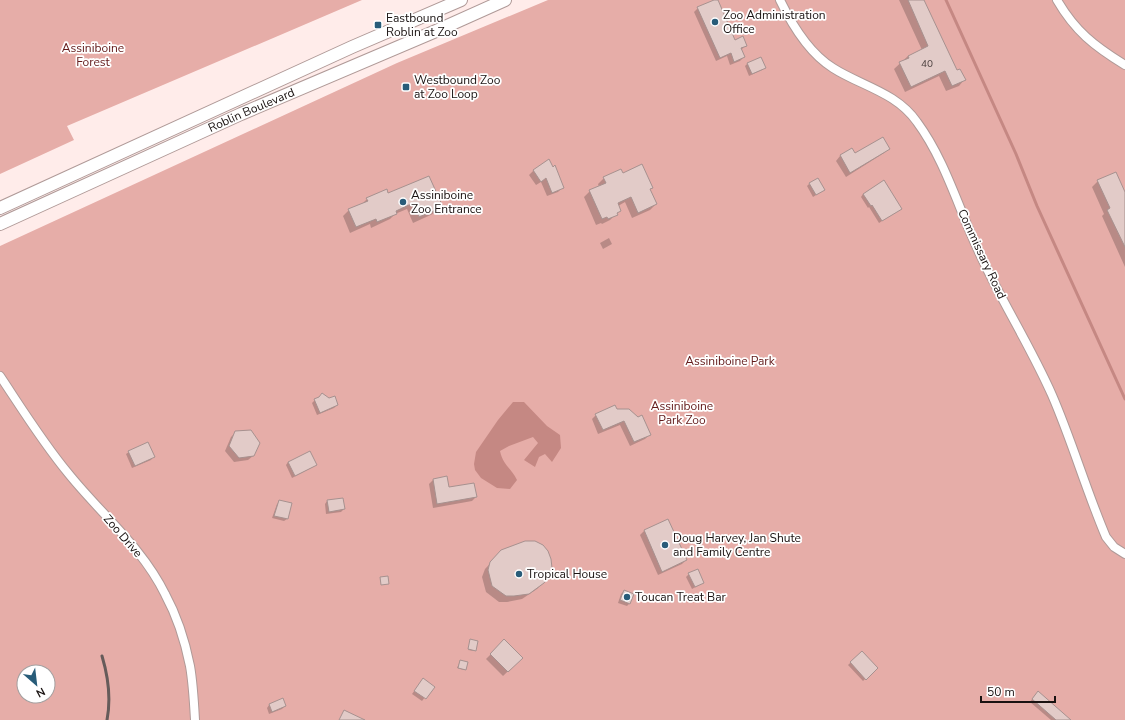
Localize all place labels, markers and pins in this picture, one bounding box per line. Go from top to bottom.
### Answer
place label: Zoo Administration Office [723,7,826,37]
place label: Eastbound Roblin at Zoo [386,10,458,40]
marker: Zoo Administration Office [710,17,720,27]
marker: Eastbound Roblin at Zoo [373,20,383,30]
place label: Westbound Zoo at Zoo Loop [414,72,501,102]
marker: Westbound Zoo at Zoo Loop [401,82,411,92]
place label: Assiniboine Zoo Entrance [411,187,482,217]
marker: Assiniboine Zoo Entrance [398,197,408,207]
place label: Doug Harvey, Jan Shute and Family Centre [673,530,801,560]
marker: Doug Harvey, Jan Shute and Family Centre [660,540,670,550]
place label: Tropical House [527,566,607,582]
marker: Tropical House [514,569,524,579]
place label: Toucan Treat Bar [635,589,727,605]
marker: Toucan Treat Bar [622,592,632,602]

